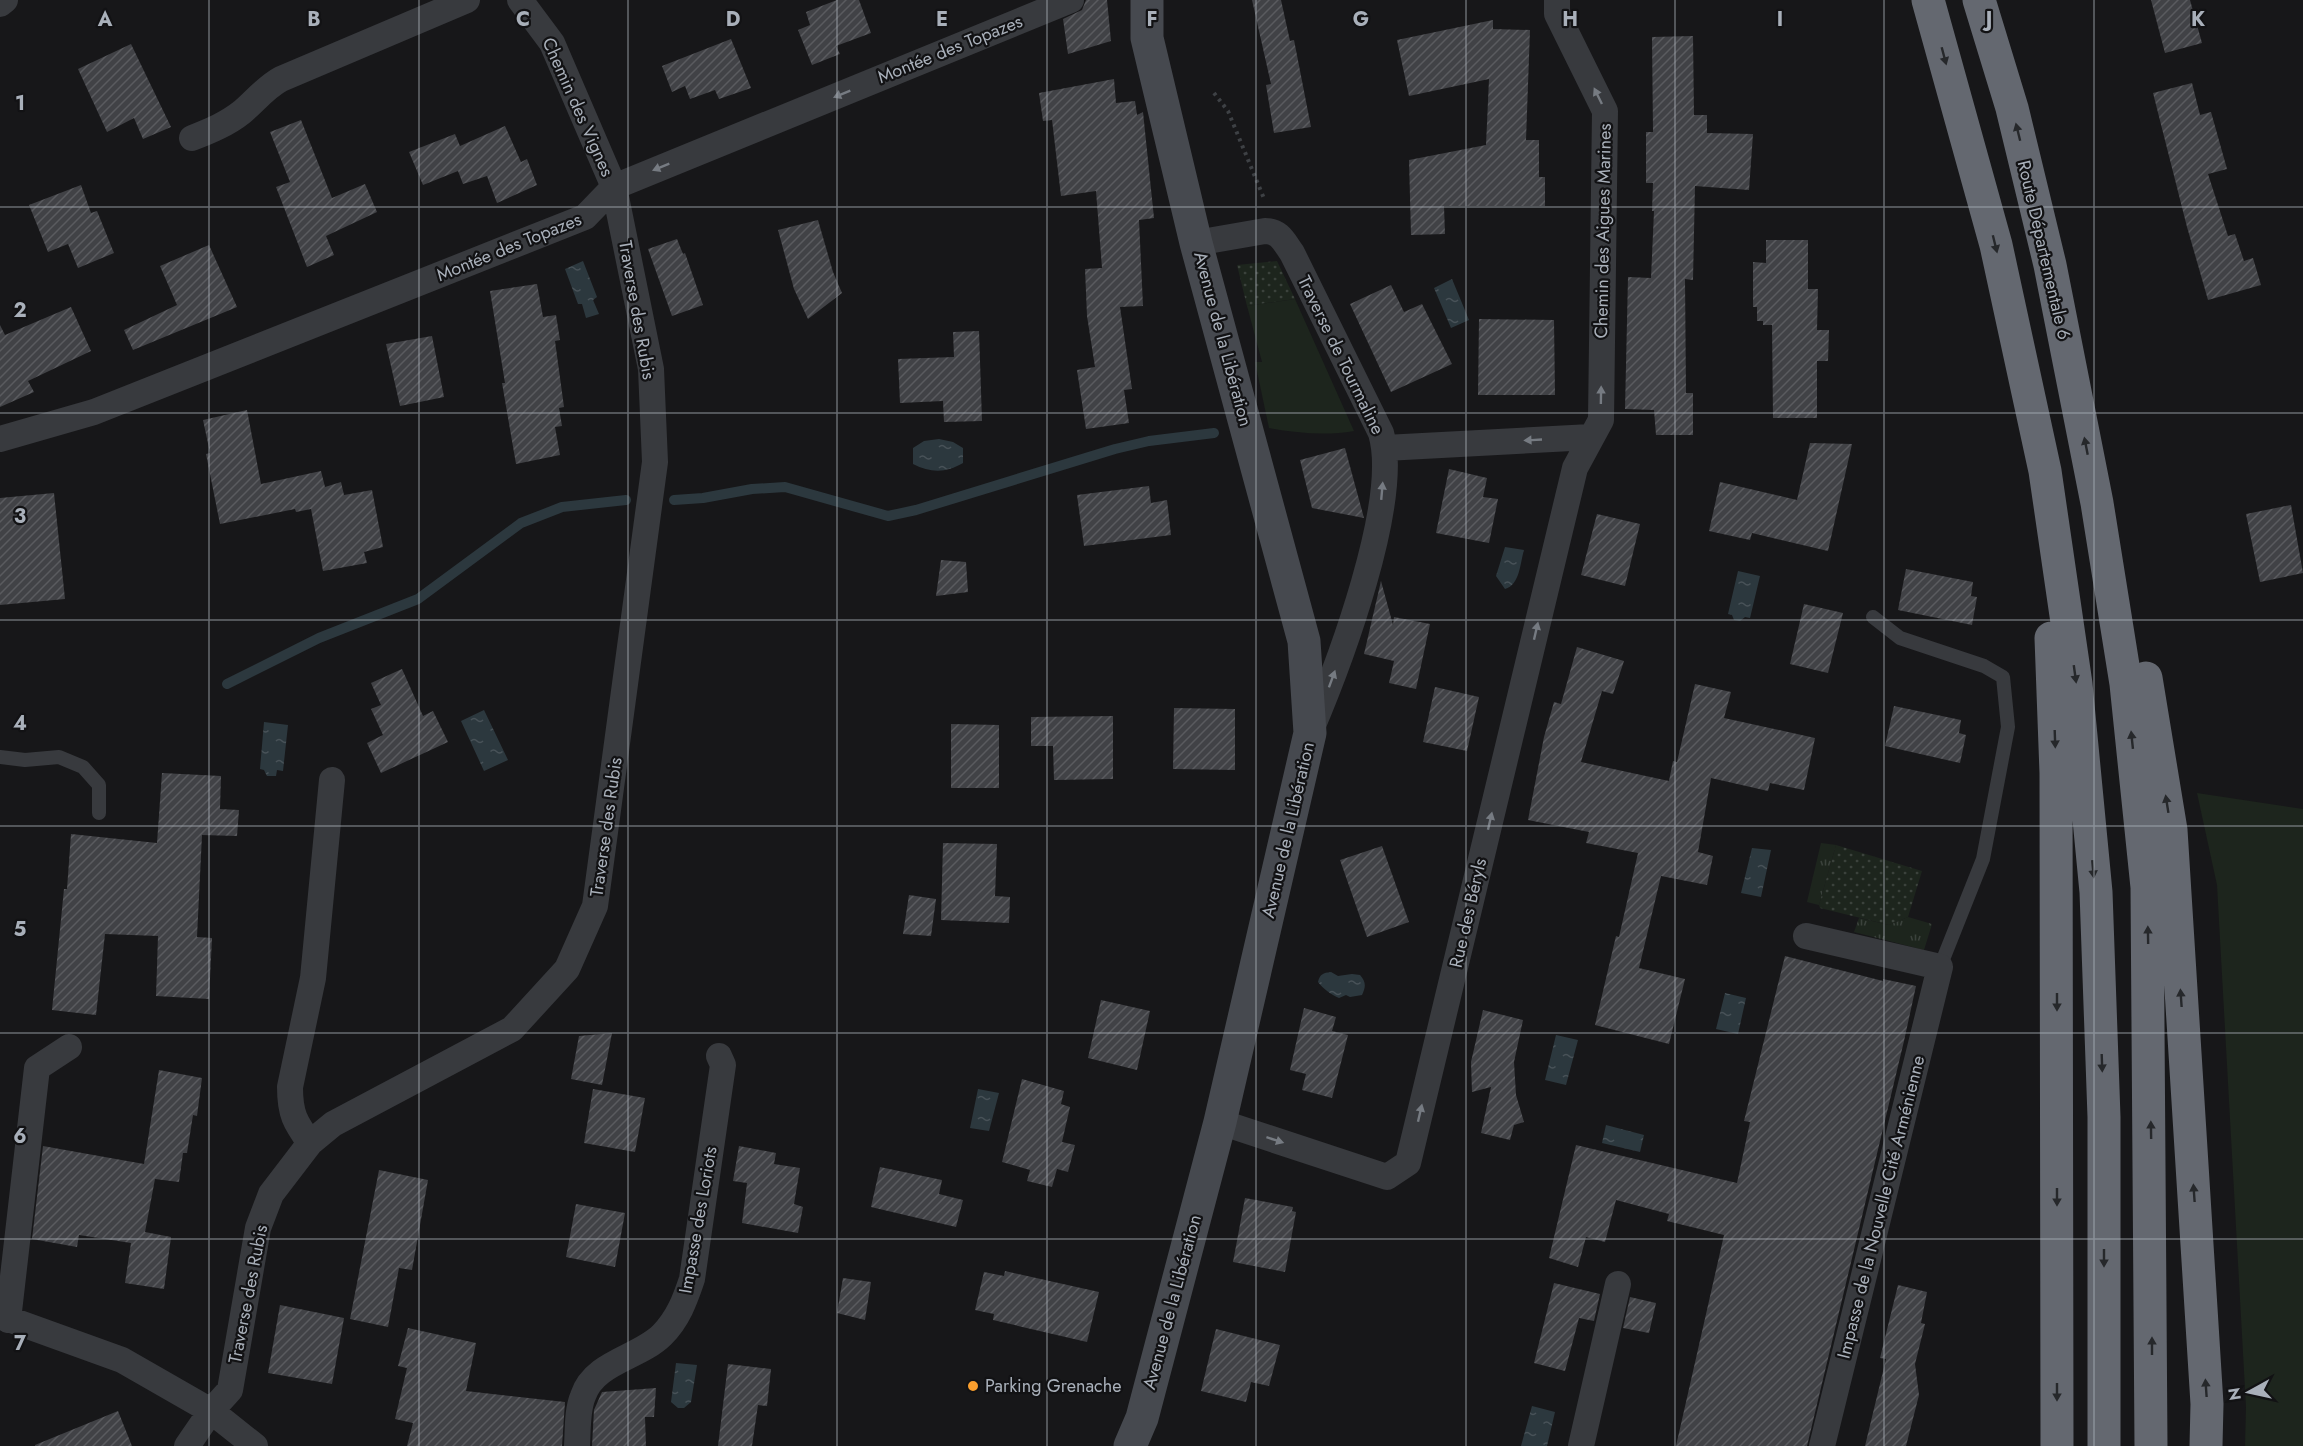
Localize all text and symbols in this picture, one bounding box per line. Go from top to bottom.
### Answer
text: A [97,5,113,34]
text: B [307,5,321,34]
text: C [516,5,530,34]
text: D [726,5,740,34]
text: E [936,5,948,34]
text: F [1146,5,1158,34]
text: G [1353,5,1369,34]
text: H [1562,5,1578,34]
text: I [1777,5,1783,34]
text: J [1982,5,1992,34]
text: K [2191,5,2205,34]
street label: Montée des Topazes [874,8,1026,90]
street label: Chemin des Vignes [536,33,620,181]
one-way arrow [1939,47,1949,66]
one-way arrow [1593,88,1603,105]
text: 1 [15,89,25,118]
one-way arrow [832,89,850,99]
street label: Chemin des Aigues Marines [1588,123,1618,339]
one-way arrow [2012,123,2022,142]
street label: Route Départementale 6 [2011,158,2077,342]
one-way arrow [652,163,670,172]
street label: Montée des Topazes [433,206,585,288]
one-way arrow [1991,235,2001,254]
street label: Traverse des Rubis [612,239,662,381]
street label: Avenue de la Libération [1187,249,1259,429]
street label: Traverse de Tourmaline [1291,271,1391,439]
text: 2 [13,296,27,325]
one-way arrow [1596,385,1606,404]
one-way arrow [1523,436,1542,445]
one-way arrow [2081,436,2090,455]
one-way arrow [1378,482,1387,501]
text: 3 [14,502,26,531]
one-way arrow [1531,622,1541,640]
one-way arrow [2070,665,2080,684]
one-way arrow [1328,670,1338,688]
text: 4 [13,709,27,738]
one-way arrow [2050,730,2059,749]
one-way arrow [2127,731,2137,750]
street label: Avenue de la Libération [1255,739,1321,921]
street label: Traverse des Rubis [583,756,629,898]
one-way arrow [2162,794,2171,813]
one-way arrow [1486,812,1496,830]
street label: Rue des Béryls [1443,856,1493,970]
one-way arrow [2088,859,2098,878]
text: 5 [14,915,27,944]
one-way arrow [2143,925,2153,944]
one-way arrow [2177,989,2186,1008]
one-way arrow [2052,992,2062,1011]
street label: Impasse de la Nouvelle Cité Arménienne [1831,1053,1931,1361]
one-way arrow [2098,1054,2107,1073]
one-way arrow [1416,1103,1426,1122]
one-way arrow [2146,1120,2155,1139]
text: 6 [13,1122,27,1151]
one-way arrow [1266,1136,1284,1145]
street label: Impasse des Loriots [672,1144,724,1296]
one-way arrow [2189,1183,2198,1202]
one-way arrow [2052,1187,2062,1206]
street label: Avenue de la Libération [1136,1212,1208,1392]
street label: Traverse des Rubis [222,1223,274,1365]
one-way arrow [2099,1249,2109,1268]
text: 7 [14,1329,27,1358]
one-way arrow [2147,1336,2157,1355]
north arrow [2219,1362,2279,1422]
place label: Parking Grenache [985,1373,1121,1399]
one-way arrow [2201,1378,2210,1397]
marker: Parking Grenache [966,1379,980,1393]
one-way arrow [2052,1382,2062,1401]
text: N [2222,1386,2247,1402]

